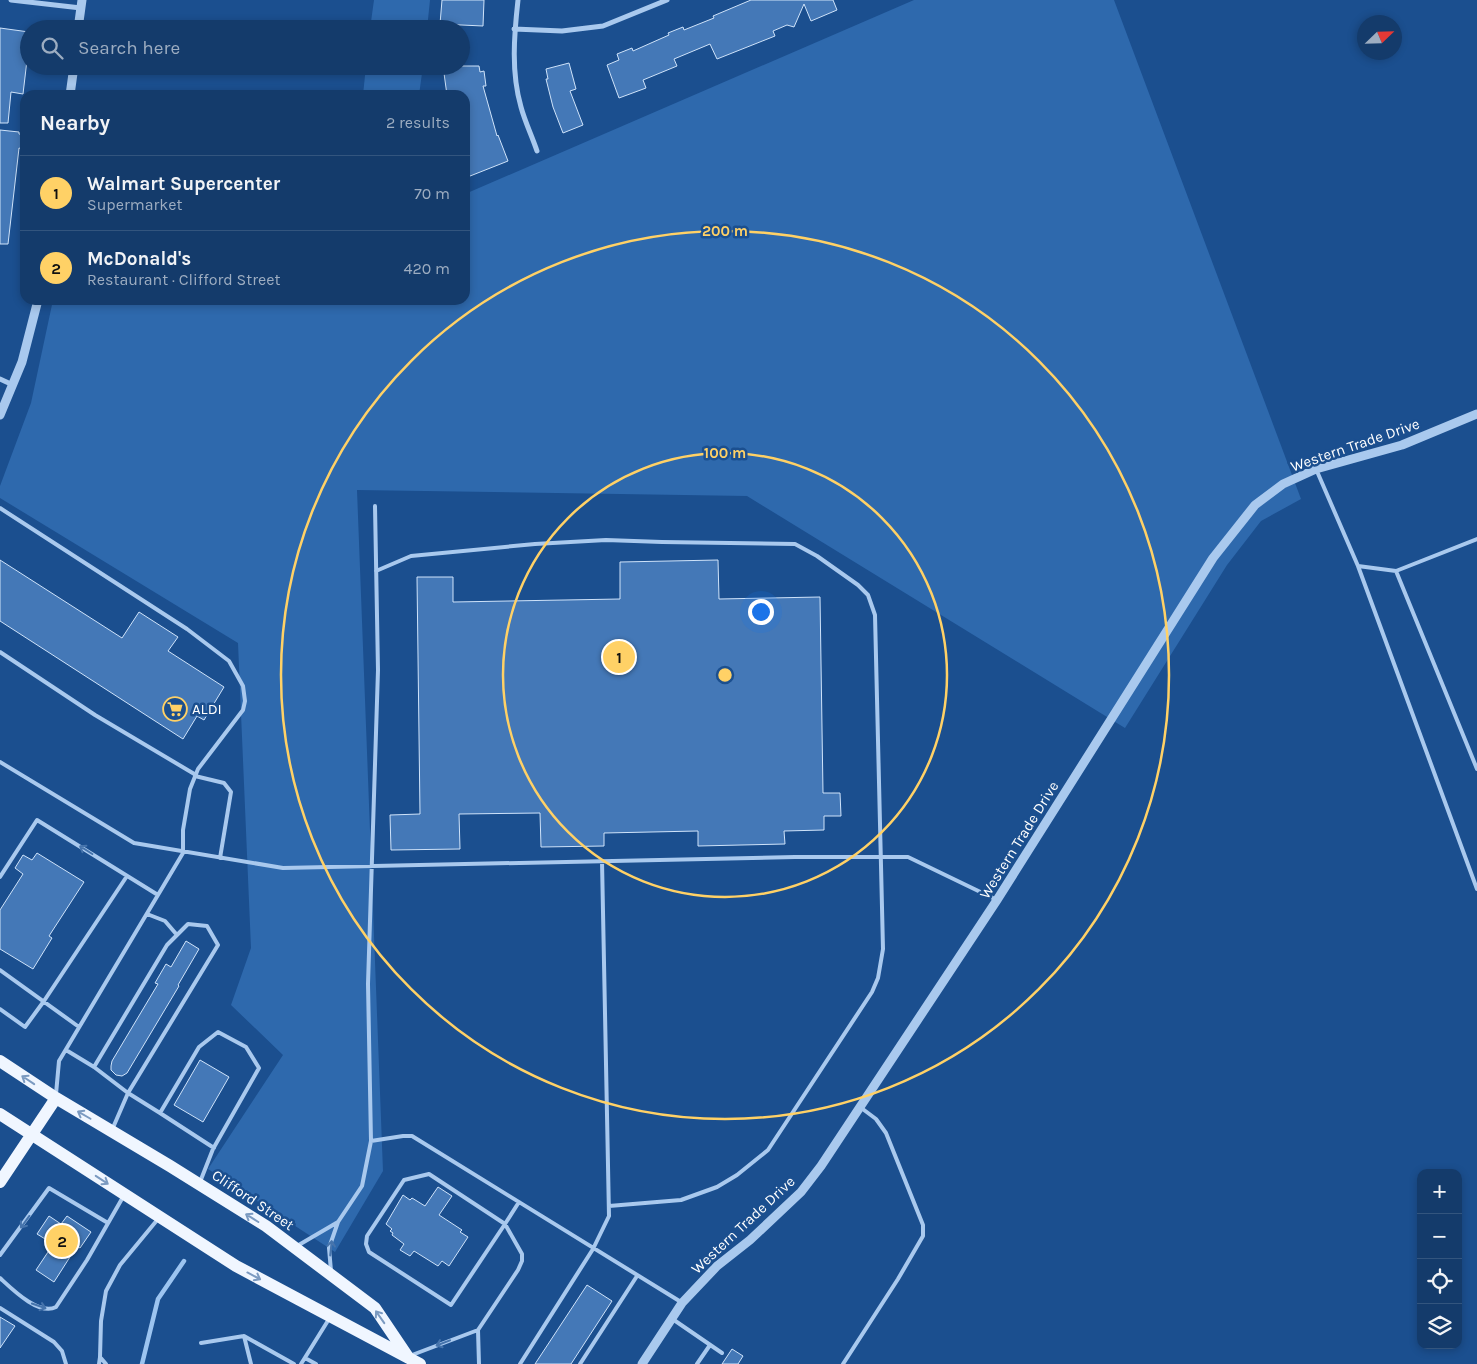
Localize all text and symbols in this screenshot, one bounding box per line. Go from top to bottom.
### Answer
north arrow [1357,15,1402,60]
search box [20,20,470,75]
icon: search [38,34,66,62]
text: Search here [78,37,180,59]
text: Nearby [40,111,110,135]
text: 2 results [386,113,450,132]
text: Walmart Supercenter [87,173,280,195]
text: 1 [53,184,59,203]
text: 70 m [414,184,450,203]
text: Supermarket [87,195,183,214]
text: 200 m [702,222,748,240]
text: McDonald's [87,248,191,270]
text: 2 [51,259,61,278]
text: 420 m [404,259,450,278]
text: Restaurant · Clifford Street [87,270,280,289]
street label: Western Trade Drive [1288,414,1422,476]
text: 100 m [704,444,746,462]
your location [748,599,774,625]
pin: 1 [603,638,635,676]
centre of rings [716,666,734,684]
supermarket icon: ALDI [162,696,188,722]
place label: ALDI [192,700,222,718]
street label: Western Trade Drive [976,778,1062,902]
one-way arrow [79,845,93,855]
one-way arrow [21,1075,35,1085]
one-way arrow [77,1109,91,1119]
street label: Clifford Street [208,1166,298,1234]
map controls [1417,1169,1462,1349]
button: + [1417,1169,1462,1214]
street label: Western Trade Drive [687,1172,799,1278]
one-way arrow [95,1175,109,1185]
one-way arrow [246,1212,260,1222]
button: − [1417,1214,1462,1259]
one-way arrow [20,1215,30,1229]
pin: 2 [46,1222,78,1260]
one-way arrow [326,1241,336,1257]
button: locate [1417,1259,1462,1304]
one-way arrow [246,1272,261,1281]
one-way arrow [31,1302,47,1312]
button: layers [1417,1304,1462,1349]
one-way arrow [375,1310,385,1324]
one-way arrow [436,1339,451,1348]

